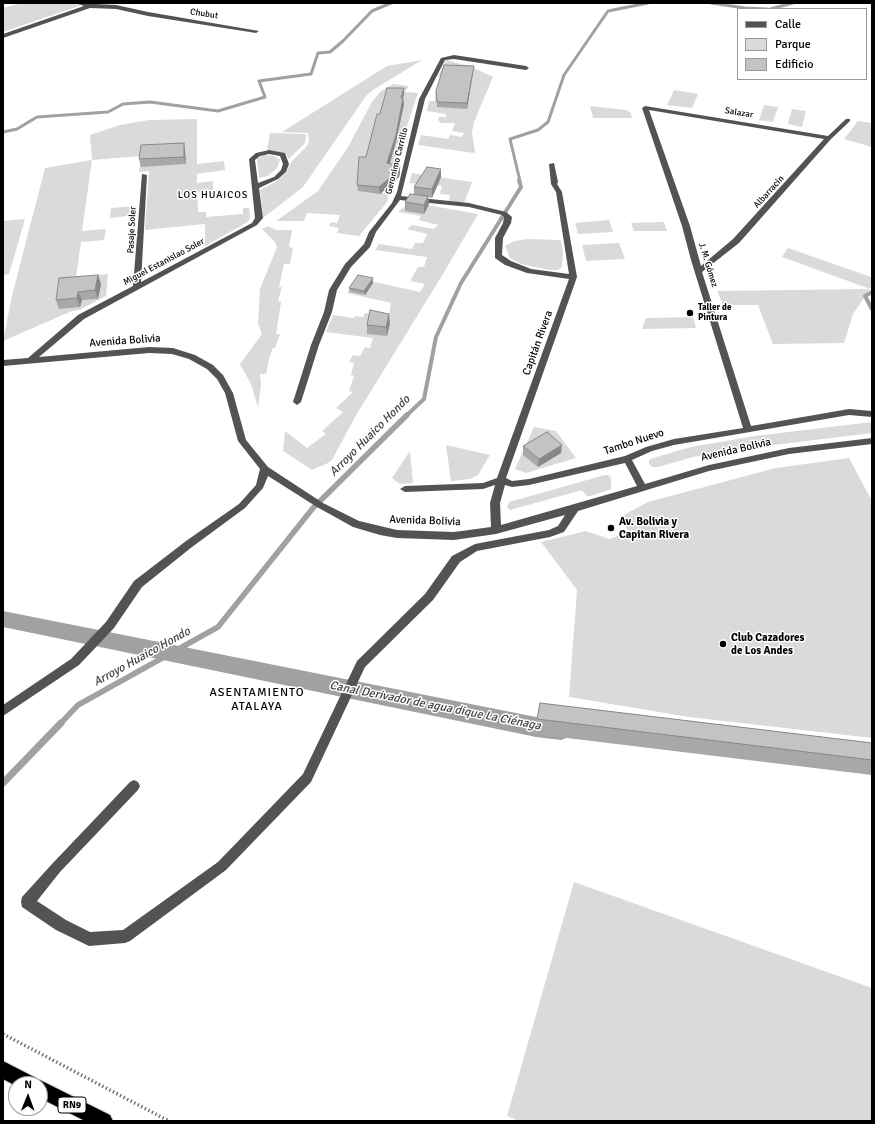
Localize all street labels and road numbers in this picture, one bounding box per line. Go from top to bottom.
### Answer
street label: Chubut [189,6,219,22]
street label: Salazar [724,105,754,121]
street label: Geronimo Carrillo [384,127,410,195]
street label: Albarracín [752,173,786,211]
street label: Pasaje Soler [125,206,139,254]
street label: Miguel Estanislao Soler [122,236,206,288]
street label: J. M. Gómez [696,241,720,289]
street label: Capitán Rivera [520,309,556,377]
street label: Avenida Bolivia [89,332,161,350]
street label: Tambo Nuevo [602,426,666,458]
street label: Avenida Bolivia [700,436,772,464]
street label: Avenida Bolivia [389,513,461,529]
road number: RN9 [58,1097,86,1113]

